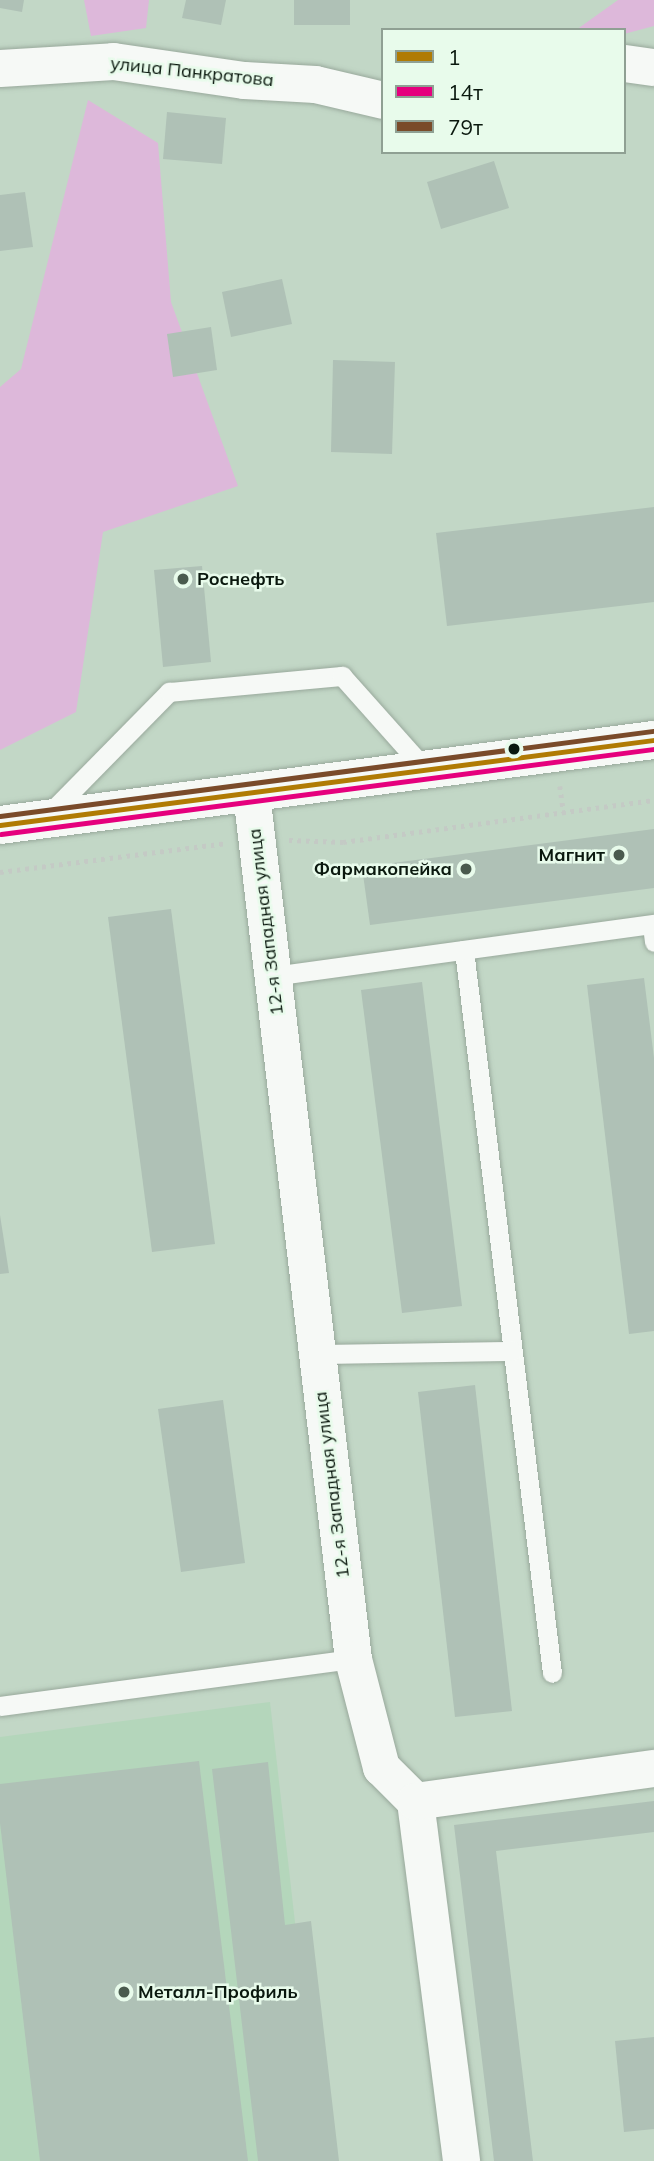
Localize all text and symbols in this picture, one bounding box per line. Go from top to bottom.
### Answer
legend [381,28,626,154]
text: 1 [448,44,461,70]
street label: улица Панкратова [109,53,275,91]
text: 14т [448,79,483,105]
text: 79т [448,114,483,140]
place label: Роснефть [197,568,284,590]
marker: Роснефть [175,571,191,587]
unlabelled marker [507,742,521,756]
street label: 12-я Западная улица [244,827,288,1017]
place label: Магнит [539,844,605,866]
marker: Магнит [611,847,627,863]
place label: Фармакопейка [314,858,452,880]
marker: Фармакопейка [458,861,474,877]
street label: 12-я Западная улица [310,1390,354,1580]
place label: Металл-Профиль [138,1981,298,2003]
marker: Металл-Профиль [116,1984,132,2000]

